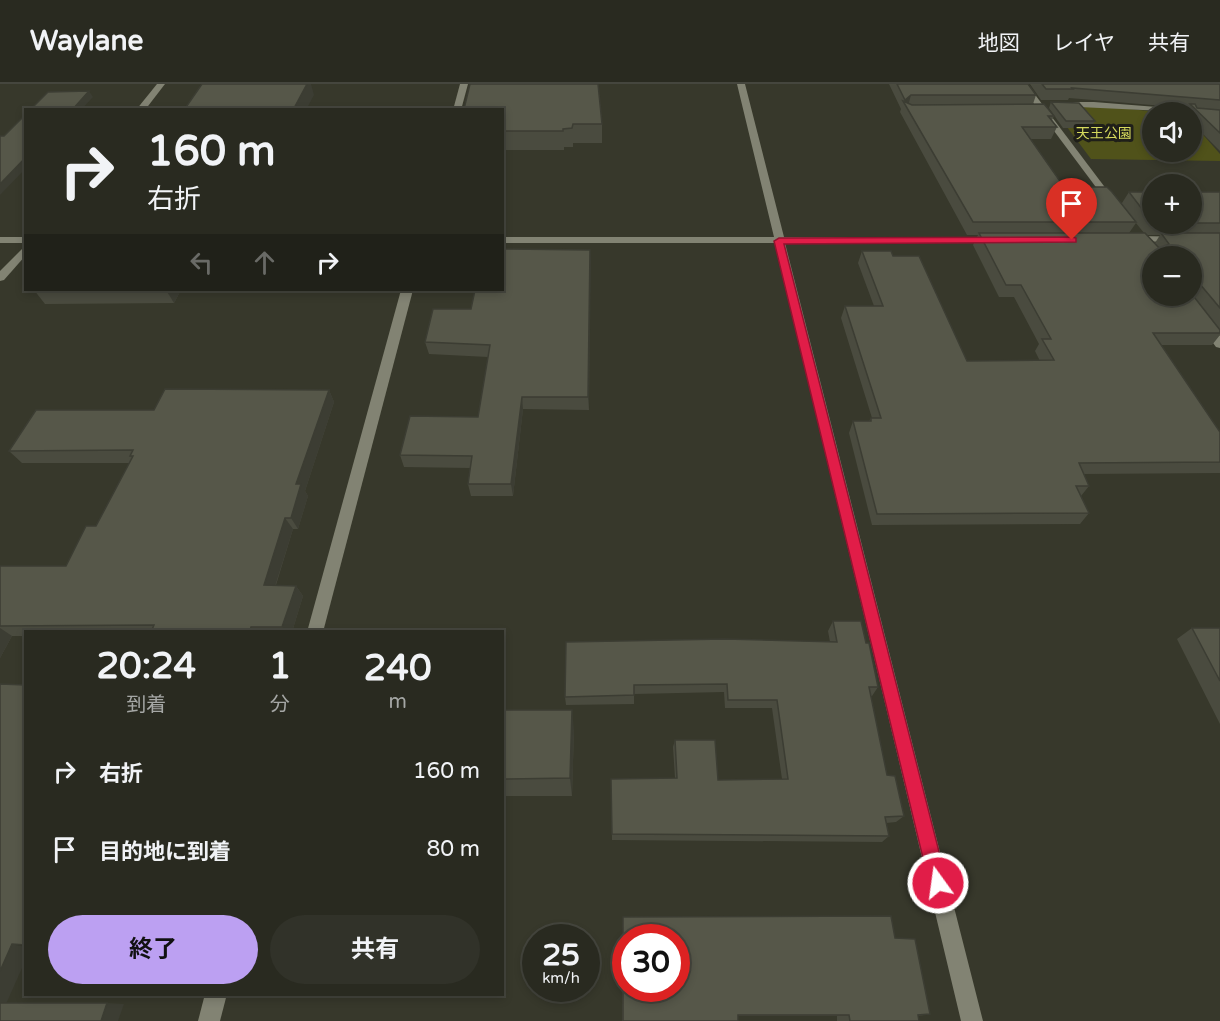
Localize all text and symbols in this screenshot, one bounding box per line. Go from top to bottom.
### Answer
text: Waylane [30,24,143,58]
text: 地図 [978,31,1020,56]
text: レイヤ [1053,31,1115,56]
text: 共有 [1148,31,1190,56]
map controls [1142,102,1202,306]
button: sound [1142,102,1202,162]
park label: 天王公園 [1076,125,1132,142]
text: 160 m [147,126,276,177]
icon: right [48,132,126,210]
button: + [1142,174,1202,234]
pin [1046,178,1097,240]
text: 右折 [147,183,201,216]
icon: arrive [1055,187,1088,220]
icon: left [185,246,218,279]
icon: ahead [248,246,281,279]
icon: right [311,246,344,279]
button: − [1142,246,1202,306]
text: 20:24 [96,645,196,688]
text: 1 [269,645,291,688]
text: 240 [364,647,432,690]
text: m [388,690,407,714]
text: 到着 [126,693,166,717]
text: 分 [270,693,290,717]
icon: right [48,755,81,788]
text: 160 m [413,758,480,784]
text: 右折 [99,761,143,787]
icon: arrive [48,833,81,866]
text: 80 m [426,836,480,862]
text: 目的地に到着 [99,839,231,865]
position arrow [906,851,970,915]
button: 終了 [48,915,258,984]
button: 共有 [270,915,480,984]
speed limit sign: 30 [612,924,690,1002]
text: 25 [542,937,580,974]
text: km/h [542,969,580,987]

